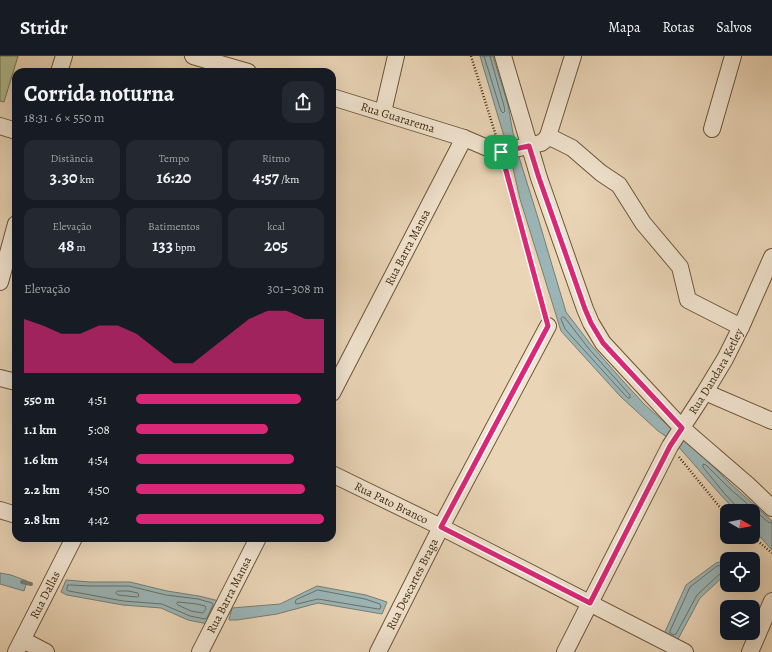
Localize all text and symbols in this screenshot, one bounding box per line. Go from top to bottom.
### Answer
text: Stridr [20,15,68,41]
text: Mapa [608,18,640,37]
text: Rotas [662,18,694,37]
text: Salvos [716,18,752,37]
text: Corrida noturna [24,79,174,109]
button: share [282,81,324,123]
street label: Rua Guararema [359,98,437,137]
text: 18:31 · 6 × 550 m [24,109,105,126]
pin [484,135,518,169]
icon: arrive [490,141,512,163]
text: Distância [51,151,93,166]
text: Tempo [159,151,189,166]
text: Ritmo [262,151,290,166]
text: 3.30 [50,166,78,189]
text: 16:20 [157,166,191,189]
text: 4:57 [253,166,279,189]
text: km [78,172,94,187]
text: /km [279,172,299,187]
street label: Rua Barra Mansa [381,206,434,288]
text: Elevação [52,219,92,234]
text: Batimentos [148,219,200,234]
text: kcal [267,219,285,234]
text: 48 [58,234,74,257]
text: 133 [152,234,173,257]
text: 205 [264,234,288,257]
text: m [74,240,86,255]
text: bpm [173,240,196,255]
text: Elevação [24,280,70,297]
text: 301–308 m [267,280,324,297]
street label: Rua Dandara Ketley [685,325,747,417]
text: 550 m [24,391,55,408]
text: 4:51 [88,391,107,408]
text: 1.1 km [24,421,57,438]
text: 5:08 [88,421,110,438]
text: 1.6 km [24,451,58,468]
text: 4:54 [88,451,108,468]
street label: Rua Pato Branco [352,478,431,528]
text: 2.2 km [24,481,60,498]
text: 4:50 [88,481,110,498]
north arrow [720,504,760,544]
map controls [720,504,760,640]
text: 2.8 km [24,511,60,528]
text: 4:42 [88,511,109,528]
street label: Rua Descartes Braga [382,535,442,633]
button: locate [720,552,760,592]
street label: Rua Barra Mansa [203,554,255,636]
street label: Rua Dallas [26,568,64,622]
button: layers [720,600,760,640]

